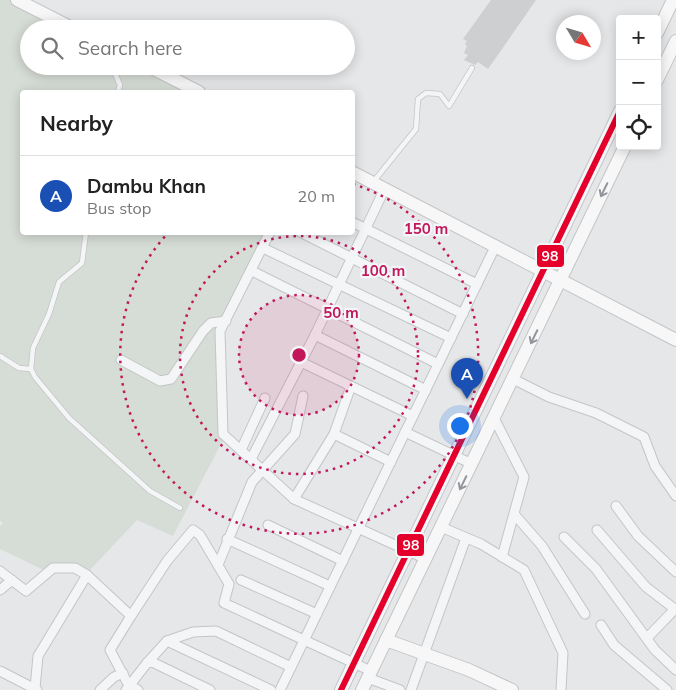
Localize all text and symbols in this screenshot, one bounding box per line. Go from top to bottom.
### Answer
north arrow [556,15,601,60]
map controls [616,15,661,150]
button: + [616,15,661,60]
search box [20,20,355,75]
icon: search [38,34,66,62]
text: Search here [78,36,182,60]
button: − [616,60,661,105]
button: locate [616,105,661,150]
text: Nearby [40,110,113,136]
text: Dambu Khan [87,174,206,198]
one-way arrow [599,182,609,197]
text: A [50,186,62,206]
text: 20 m [298,186,335,206]
text: Bus stop [87,198,151,218]
text: 150 m [404,219,448,238]
line badge: 98 [536,244,565,268]
text: 98 [542,247,558,265]
text: 100 m [361,261,405,280]
text: 50 m [323,303,359,322]
one-way arrow [529,329,539,344]
centre of rings [290,346,308,364]
pin: A [451,358,483,399]
your location [447,413,473,439]
one-way arrow [458,475,467,490]
line badge: 98 [396,533,425,557]
text: 98 [403,536,419,554]

